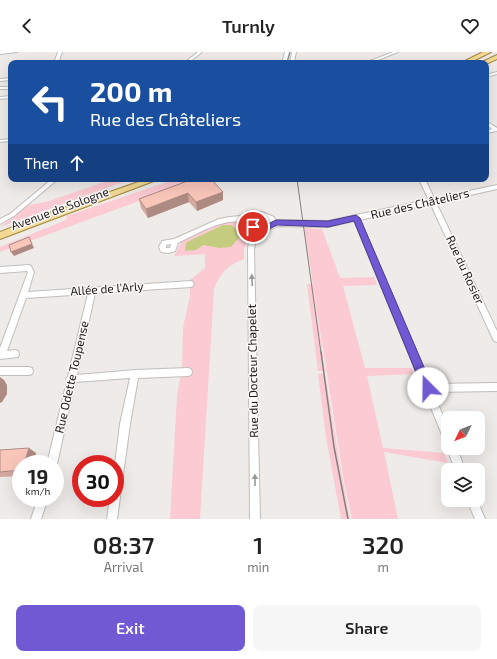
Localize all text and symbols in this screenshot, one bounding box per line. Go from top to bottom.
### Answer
icon: back [16,15,38,37]
text: Turnly [222,15,275,37]
icon: heart [459,15,481,37]
text: 200 m [90,74,172,108]
icon: left [24,76,76,128]
text: Rue des Châteliers [90,108,241,130]
icon: ahead [66,152,88,174]
text: Then [24,154,58,172]
street label: Avenue de Sologne [9,184,110,232]
street label: Rue des Châteliers [369,185,470,221]
pin [236,210,270,244]
icon: arrive [242,216,264,238]
street label: Rue du Rosier [444,233,488,306]
one-way arrow [248,274,255,286]
street label: Allée de l'Arly [70,278,145,298]
street label: Rue du Docteur Chapelet [244,304,260,438]
street label: Rue Odette Toupense [51,319,91,434]
position arrow [407,367,449,409]
north arrow [441,411,485,455]
map controls [441,411,485,507]
speed limit sign: 30 [72,455,124,507]
button: layers [441,463,485,507]
text: 19 [28,464,48,488]
one-way arrow [251,474,258,486]
text: km/h [26,485,50,497]
text: 08:37 [93,530,154,559]
text: 1 [253,530,263,559]
text: 320 [362,530,404,559]
text: Arrival [104,559,143,575]
text: min [247,559,269,575]
text: m [377,559,389,575]
button: Exit [16,605,245,651]
button: Share [253,605,481,651]

